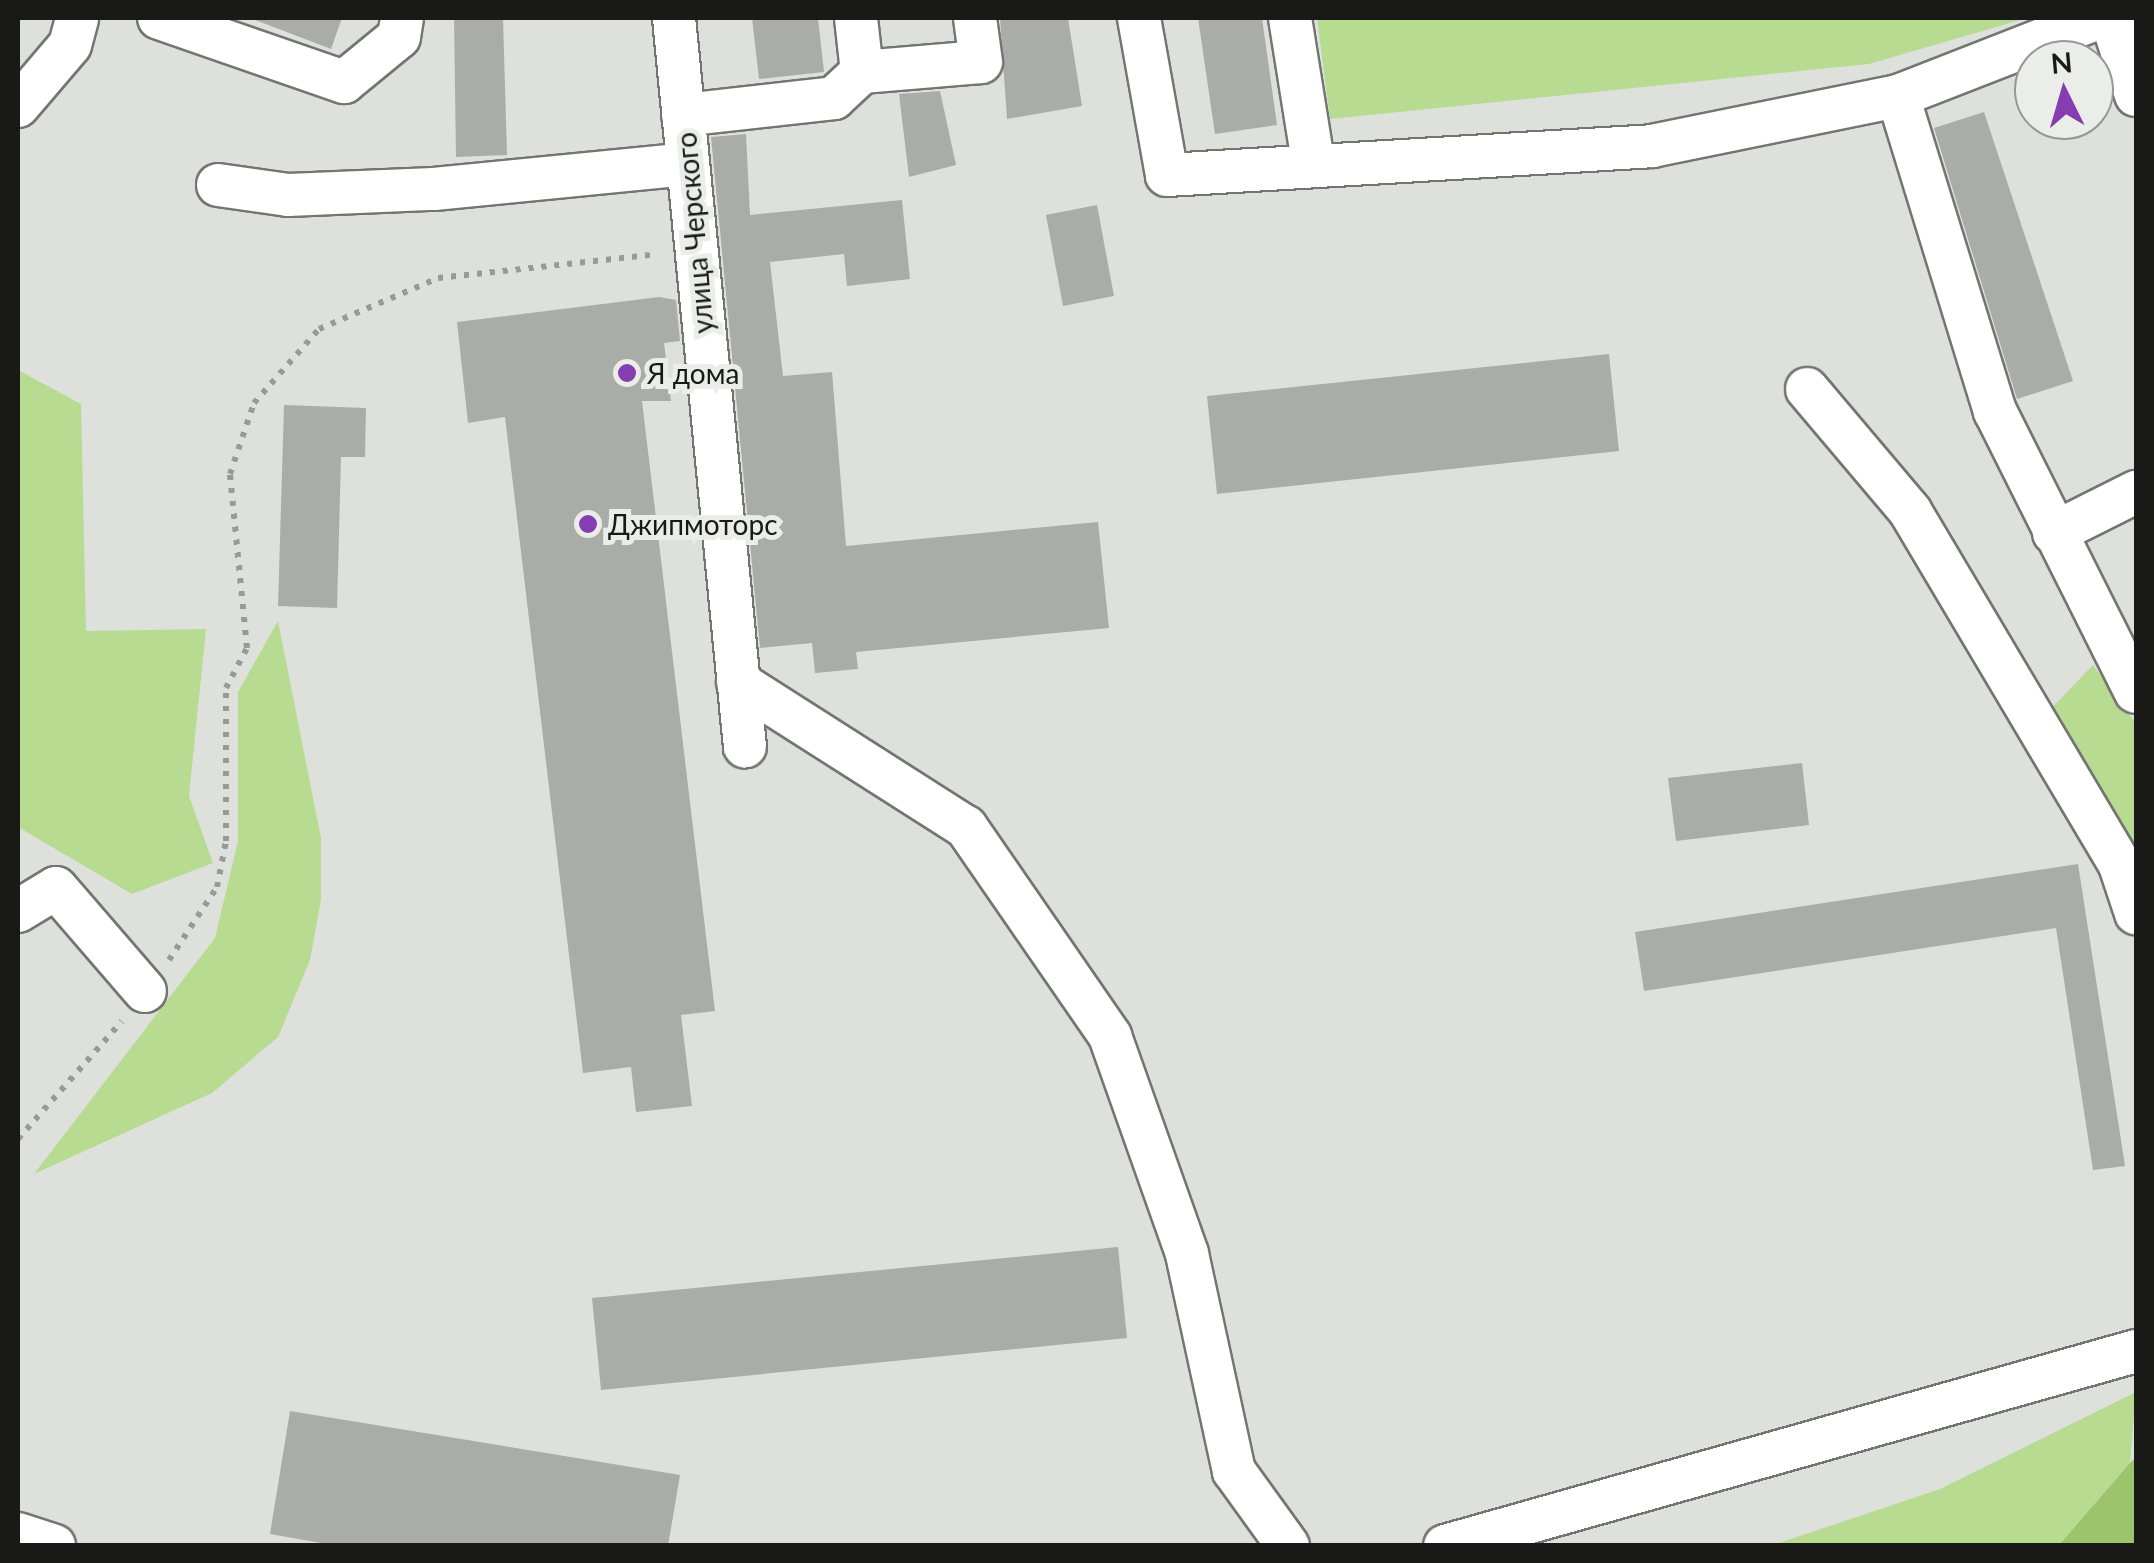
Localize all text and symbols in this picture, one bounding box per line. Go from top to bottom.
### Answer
north arrow [2014,40,2114,140]
text: N [2049,44,2074,80]
street label: улица Черского [668,131,720,335]
place label: Я дома [647,356,739,390]
marker: Я дома [616,362,638,384]
place label: Джипмоторс [608,507,778,541]
marker: Джипмоторс [577,513,599,535]

